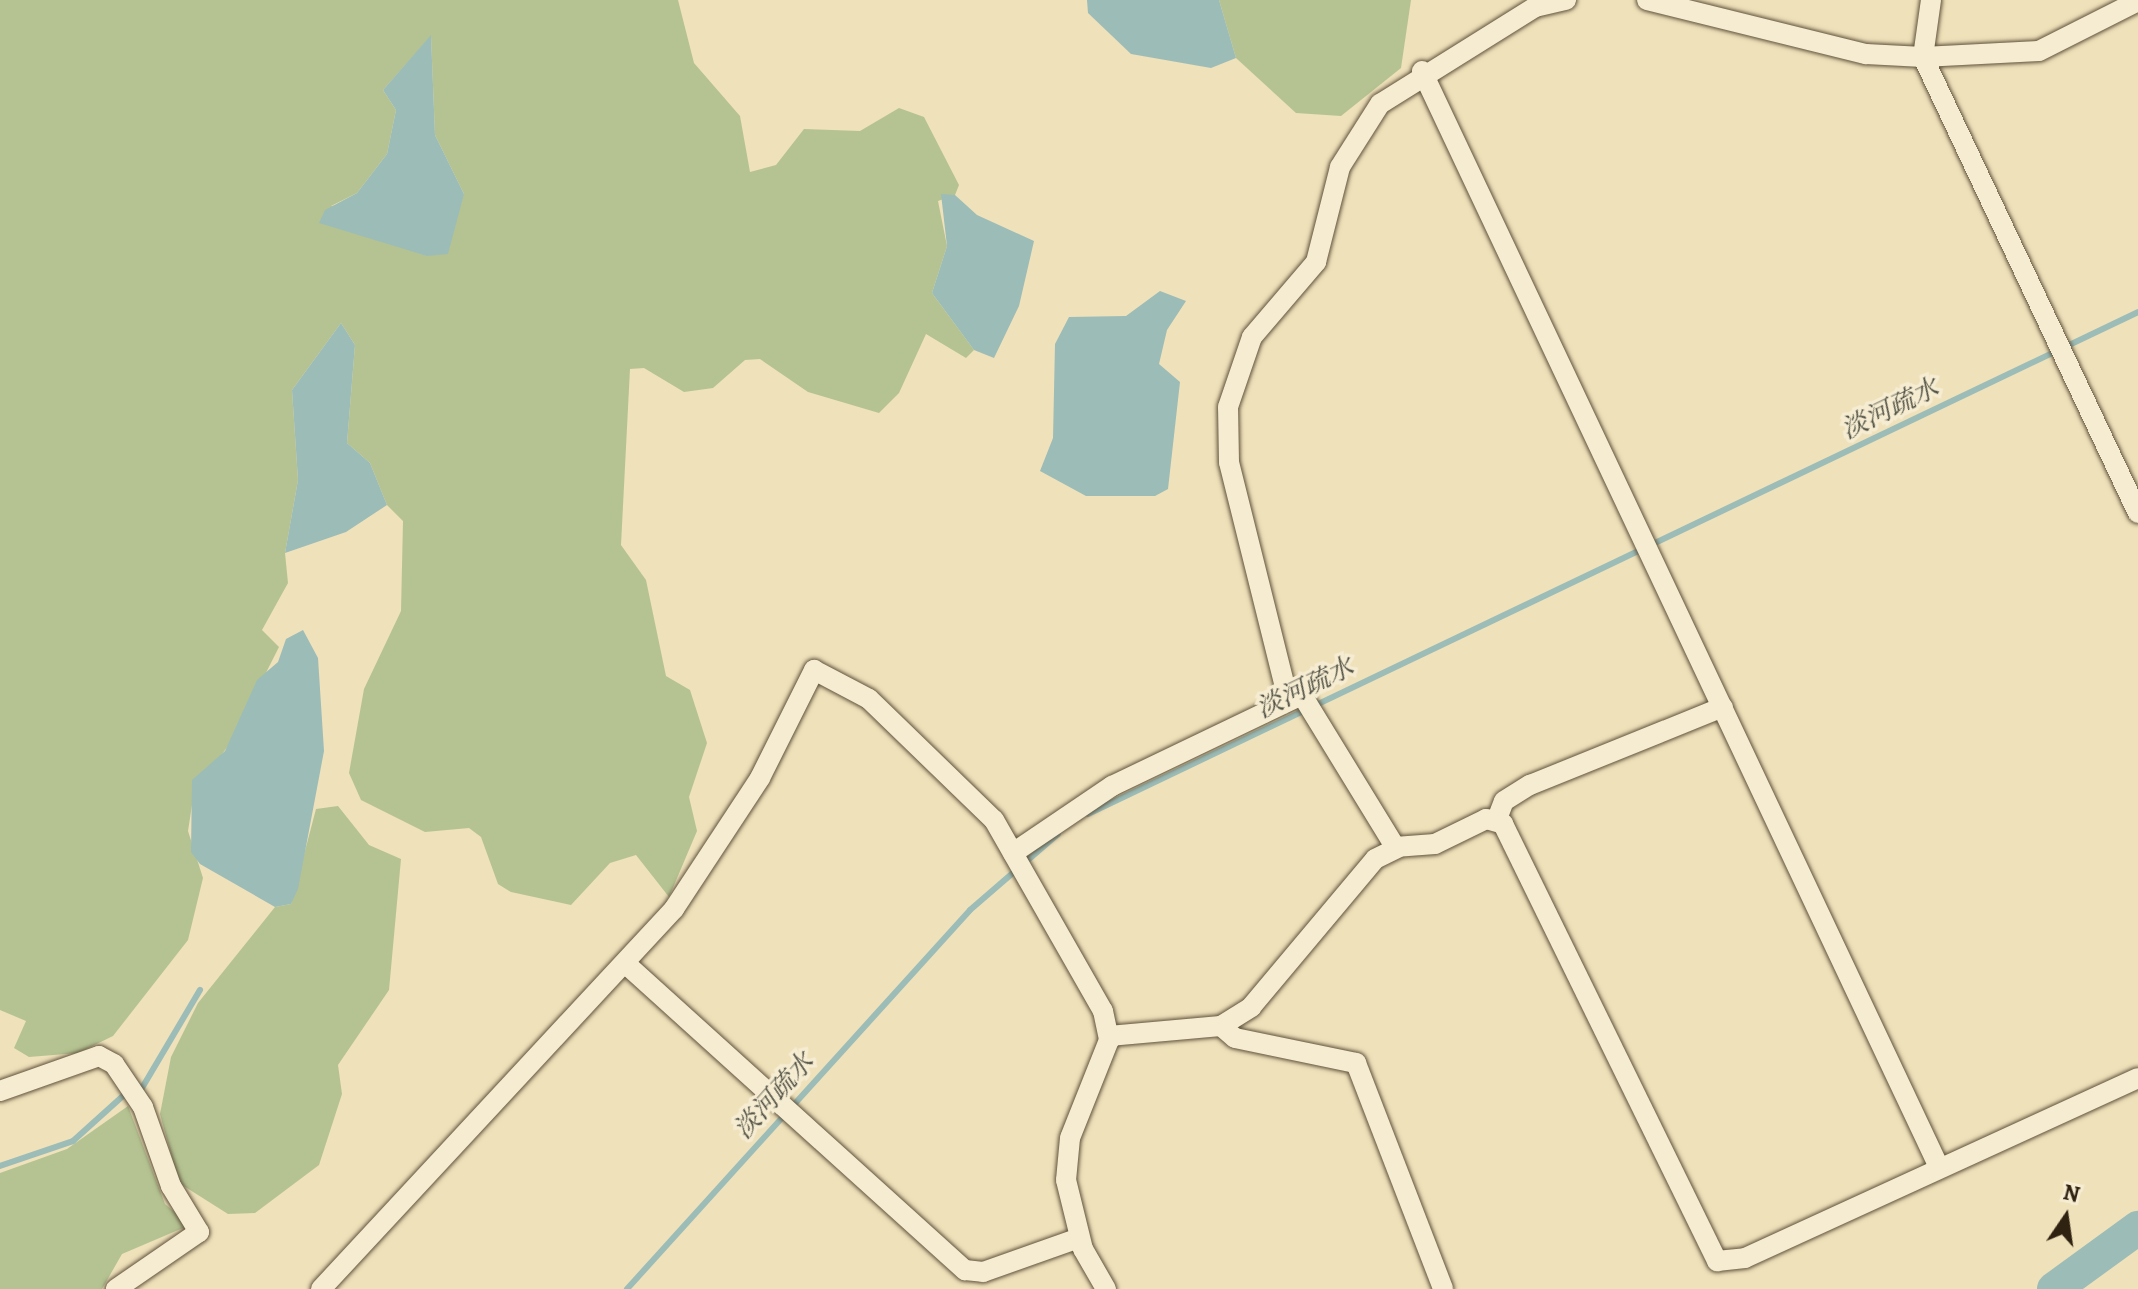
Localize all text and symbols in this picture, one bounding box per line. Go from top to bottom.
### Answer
water label: 淡河疏水 [1836,372,1944,446]
water label: 淡河疏水 [1251,651,1359,725]
water label: 淡河疏水 [728,1047,820,1145]
north arrow [2026,1177,2106,1257]
text: N [2060,1177,2083,1210]

